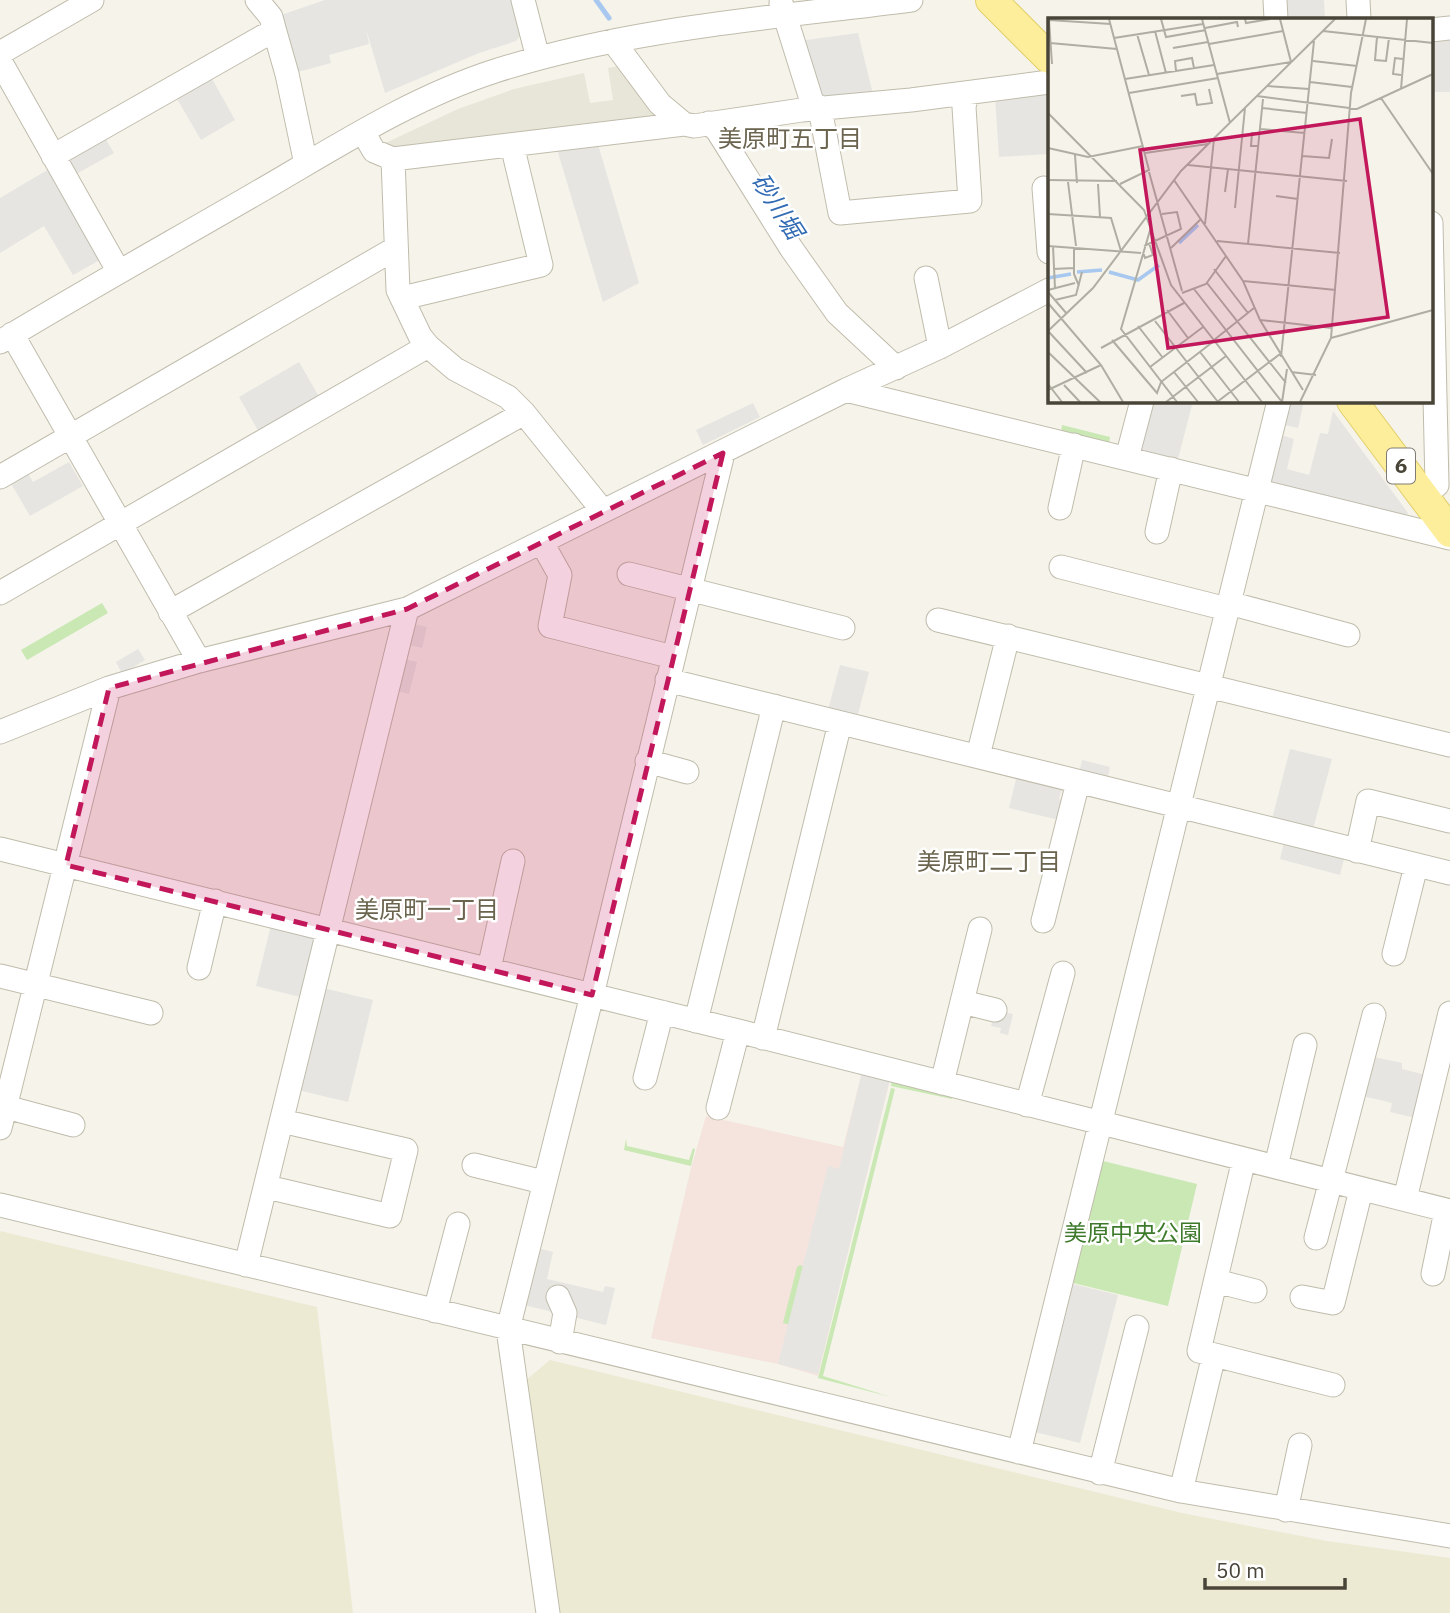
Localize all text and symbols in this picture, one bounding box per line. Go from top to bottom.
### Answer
inset map [1048,18,1432,402]
district label: 美原町五丁目 [718,122,862,154]
water label: 砂川堀 [745,167,813,248]
road number: 6 [1387,448,1415,484]
district label: 美原町二丁目 [917,845,1061,877]
district label: 美原町一丁目 [355,893,499,925]
park label: 美原中央公園 [1064,1217,1202,1247]
scale bar [1205,1546,1345,1590]
text: 50 m [1216,1556,1265,1584]

